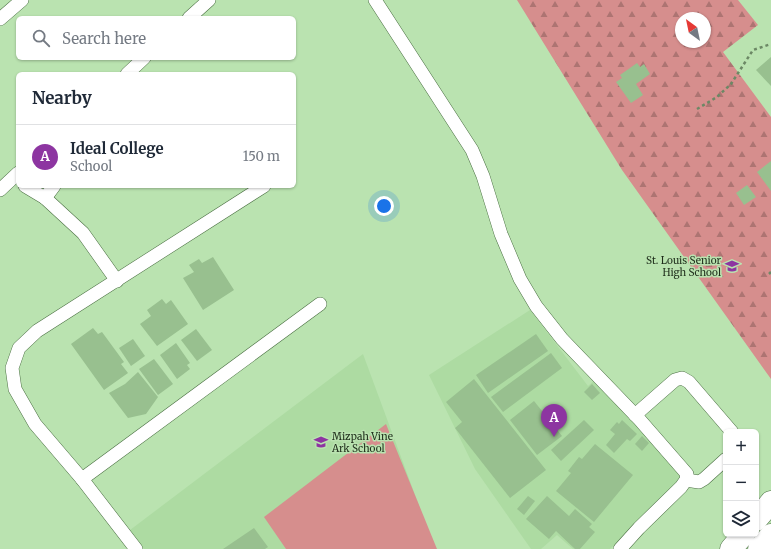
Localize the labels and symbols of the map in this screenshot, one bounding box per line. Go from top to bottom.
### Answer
north arrow [675,12,711,48]
your location [374,196,394,216]
place label: St. Louis Senior High School [646,254,721,279]
school or university icon: St. Louis Senior High School [724,258,740,274]
pin: A [541,404,567,437]
place label: Mizpah Vine Ark School [331,430,393,455]
school or university icon: Mizpah Vine Ark School [313,434,329,450]

